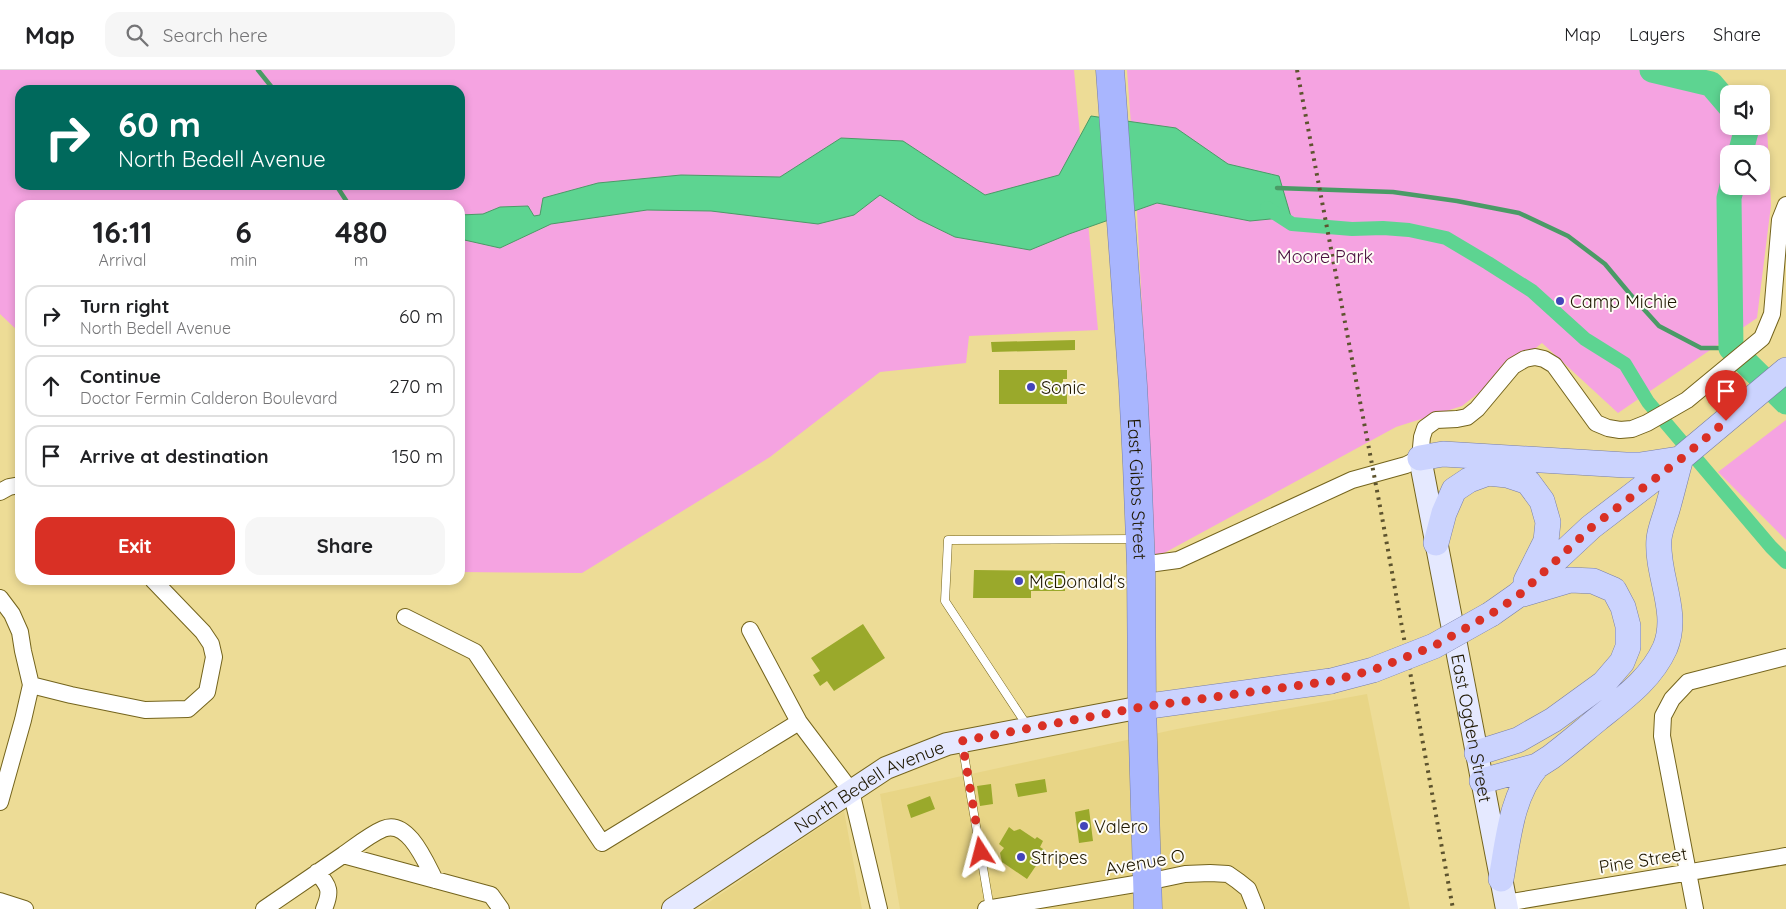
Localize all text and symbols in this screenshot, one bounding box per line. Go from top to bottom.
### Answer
search box [105,12,455,57]
text: Map [25,20,75,50]
icon: search [123,21,151,49]
text: Search here [163,23,268,47]
text: Map [1564,23,1601,46]
text: Layers [1629,23,1685,46]
text: Share [1713,23,1761,46]
map controls [1720,85,1770,195]
button: sound [1720,85,1770,135]
text: 60 m [118,102,201,146]
icon: right [35,105,100,170]
text: North Bedell Avenue [118,145,326,173]
button: search [1720,145,1770,195]
text: 16:11 [93,213,152,251]
text: 6 [235,213,252,251]
text: 480 [335,213,387,251]
park label: Moore Park [1277,245,1373,268]
text: Arrival [99,250,146,270]
text: min [230,250,257,270]
text: m [354,250,368,270]
place label: Camp Michie [1570,290,1677,313]
text: Turn right [80,294,169,318]
marker: Camp Michie [1554,295,1566,307]
icon: right [37,302,65,330]
text: 60 m [399,304,443,328]
text: North Bedell Avenue [80,318,231,338]
text: Continue [80,364,161,388]
pin [1705,370,1747,421]
icon: ahead [37,372,65,400]
text: 270 m [389,374,443,398]
place label: Sonic [1041,376,1086,399]
icon: arrive [1712,377,1740,405]
marker: Sonic [1025,381,1037,393]
text: Doctor Fermin Calderon Boulevard [80,388,338,408]
street label: East Gibbs Street [1123,418,1152,560]
icon: arrive [37,442,65,470]
text: Arrive at destination [80,444,269,468]
text: 150 m [392,444,443,468]
button: Exit [35,517,235,575]
button: Share [245,517,445,575]
place label: McDonald's [1029,570,1125,593]
marker: McDonald's [1013,575,1025,587]
street label: East Ogden Street [1446,652,1498,804]
street label: North Bedell Avenue [789,735,947,837]
place label: Valero [1094,815,1148,838]
marker: Valero [1078,820,1090,832]
position arrow [954,825,1006,877]
street label: Pine Street [1597,842,1689,878]
street label: Avenue O [1103,844,1187,880]
place label: Stripes [1031,846,1088,869]
marker: Stripes [1015,851,1027,863]

